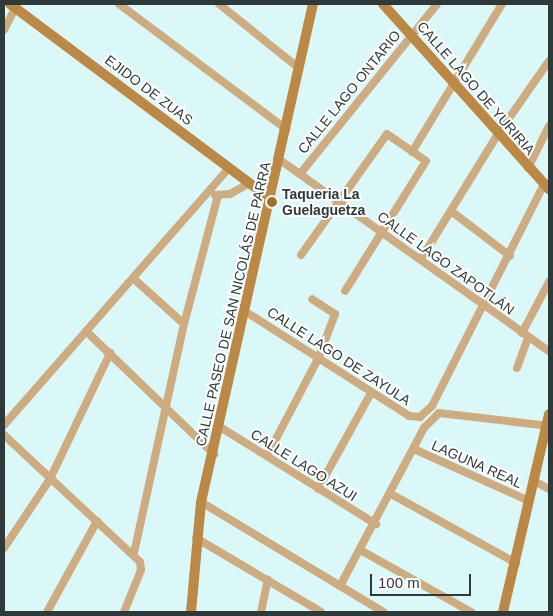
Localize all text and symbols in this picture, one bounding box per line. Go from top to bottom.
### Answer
street label: CALLE LAGO DE YURIRIA [414,18,538,158]
street label: CALLE LAGO ONTARIO [294,27,404,157]
street label: EJIDO DE ZUAS [102,51,196,129]
street label: CALLE PASEO DE SAN NICOLÁS DE PARRA [192,160,274,448]
place label: Taqueria La Guelaguetza [282,186,365,218]
marker: Taqueria La Guelaguetza [266,196,278,208]
street label: CALLE LAGO ZAPOTLÁN [374,208,518,318]
street label: CALLE LAGO DE ZAYULA [264,303,414,409]
street label: CALLE LAGO AZUI [247,425,361,505]
street label: LAGUNA REAL [429,436,525,492]
scale bar [373,564,474,596]
text: 100 m [378,574,420,591]

